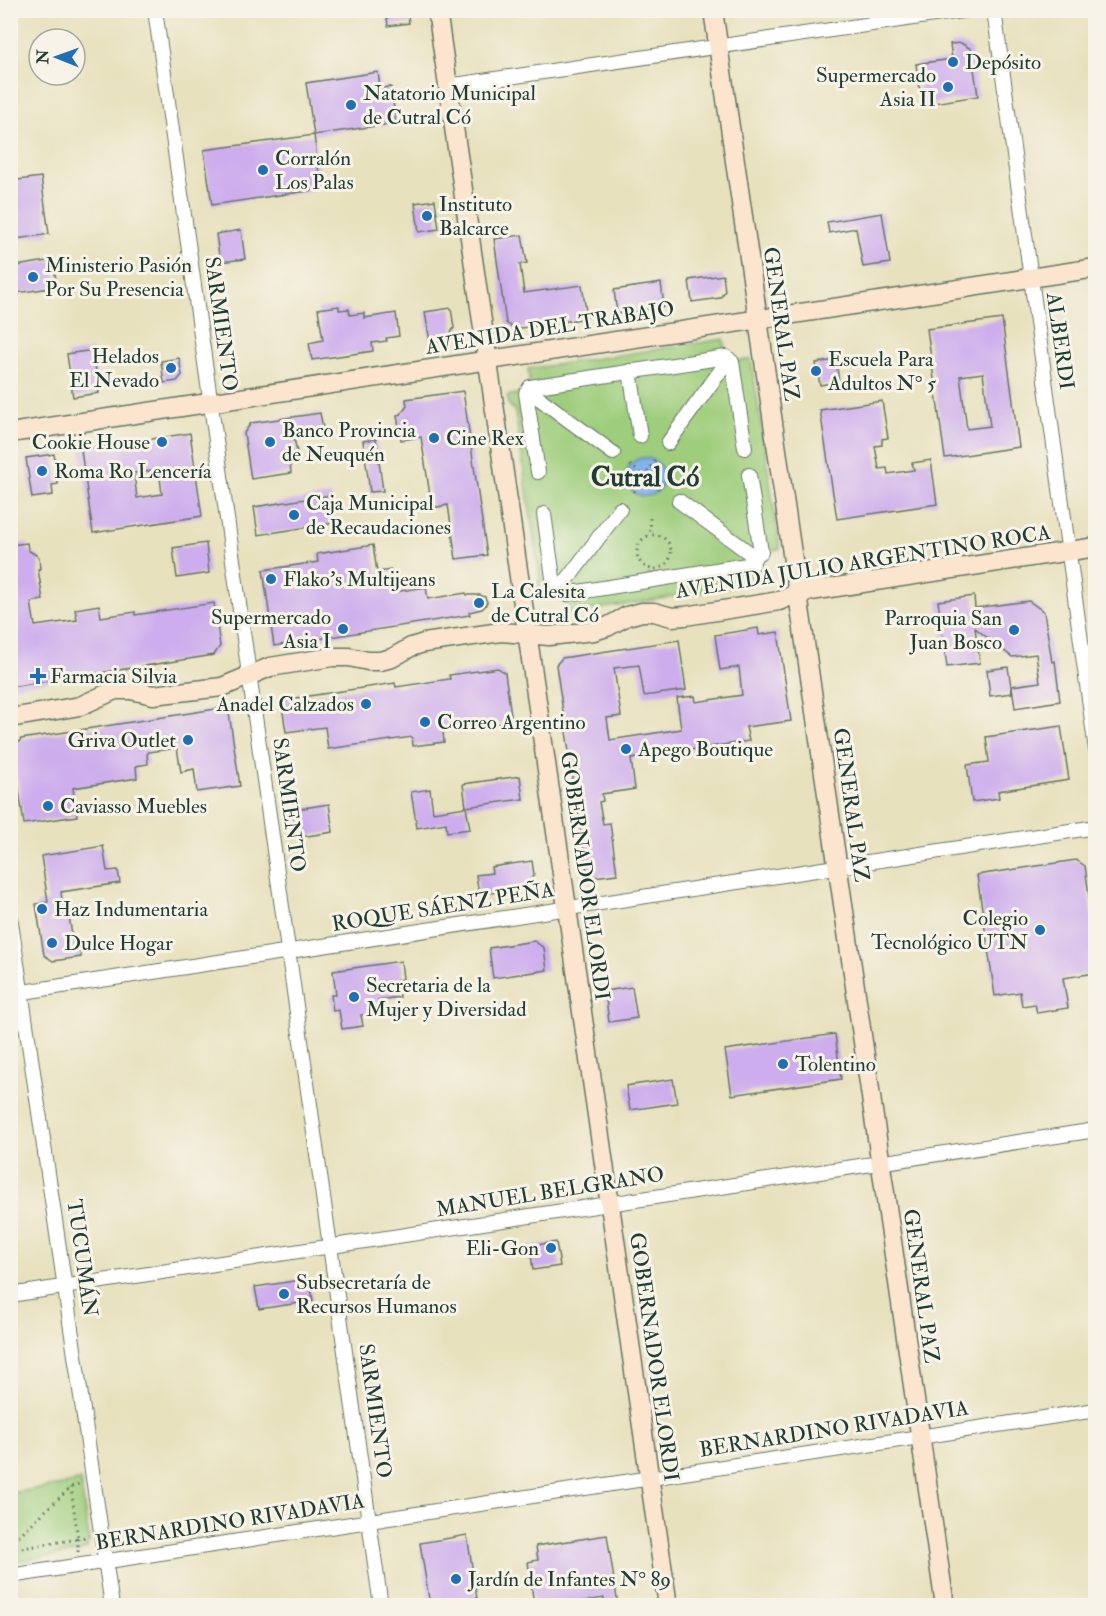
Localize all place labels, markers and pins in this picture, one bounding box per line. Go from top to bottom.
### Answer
place label: Depósito [965,49,1041,76]
marker: Depósito [946,55,960,69]
place label: Supermercado Asia II [816,62,936,113]
place label: Natatorio Municipal de Cutral Có [363,80,536,131]
marker: Supermercado Asia II [941,80,955,94]
marker: Natatorio Municipal de Cutral Có [344,98,358,112]
place label: Corralón Los Palas [275,145,354,196]
marker: Corralón Los Palas [256,163,270,177]
place label: Instituto Balcarce [439,191,512,242]
marker: Instituto Balcarce [420,209,434,223]
place label: Ministerio Pasión Por Su Presencia [45,252,192,303]
marker: Ministerio Pasión Por Su Presencia [26,270,40,284]
place label: Helados El Nevado [69,343,159,394]
place label: Escuela Para Adultos N° 5 [827,346,937,397]
marker: Helados El Nevado [164,361,178,375]
marker: Escuela Para Adultos N° 5 [809,364,823,378]
place label: Banco Provincia de Neuquén [282,417,416,468]
place label: Cine Rex [446,425,524,452]
place label: Cookie House [32,429,150,456]
marker: Cine Rex [427,431,441,445]
marker: Cookie House [155,435,169,449]
marker: Banco Provincia de Neuquén [263,435,277,449]
place label: Roma Ro Lencería [54,458,212,485]
marker: Roma Ro Lencería [35,464,49,478]
place label: Caja Municipal de Recaudaciones [306,490,451,541]
marker: Caja Municipal de Recaudaciones [287,508,301,522]
place label: Flako's Multijeans [283,566,435,593]
marker: Flako's Multijeans [264,572,278,586]
place label: La Calesita de Cutral Có [491,578,599,629]
marker: La Calesita de Cutral Có [472,596,486,610]
place label: Supermercado Asia I [211,604,331,655]
place label: Parroquia San Juan Bosco [884,605,1002,656]
marker: Supermercado Asia I [336,622,350,636]
marker: Parroquia San Juan Bosco [1007,623,1021,637]
place label: Farmacia Silvia [50,663,177,690]
marker: Farmacia Silvia [31,669,45,683]
place label: Anadel Calzados [216,691,354,718]
marker: Anadel Calzados [359,697,373,711]
place label: Correo Argentino [437,709,586,736]
marker: Correo Argentino [418,715,432,729]
place label: Griva Outlet [67,727,176,754]
marker: Griva Outlet [181,733,195,747]
place label: Apego Boutique [637,736,773,763]
marker: Apego Boutique [619,742,633,756]
place label: Caviasso Muebles [60,793,207,820]
marker: Caviasso Muebles [41,799,55,813]
place label: Haz Indumentaria [54,896,208,923]
marker: Haz Indumentaria [35,902,49,916]
place label: Colegio Tecnológico UTN [871,905,1028,956]
marker: Colegio Tecnológico UTN [1033,923,1047,937]
place label: Dulce Hogar [64,930,173,957]
marker: Dulce Hogar [45,936,59,950]
place label: Secretaria de la Mujer y Diversidad [366,972,527,1023]
marker: Secretaria de la Mujer y Diversidad [347,990,361,1004]
place label: Tolentino [795,1051,876,1078]
marker: Tolentino [776,1057,790,1071]
place label: Eli-Gon [465,1235,539,1262]
marker: Eli-Gon [544,1241,558,1255]
place label: Subsecretaría de Recursos Humanos [296,1269,457,1320]
marker: Subsecretaría de Recursos Humanos [277,1287,291,1301]
place label: Jardín de Infantes N° 89 [467,1566,671,1593]
marker: Jardín de Infantes N° 89 [449,1572,463,1586]

